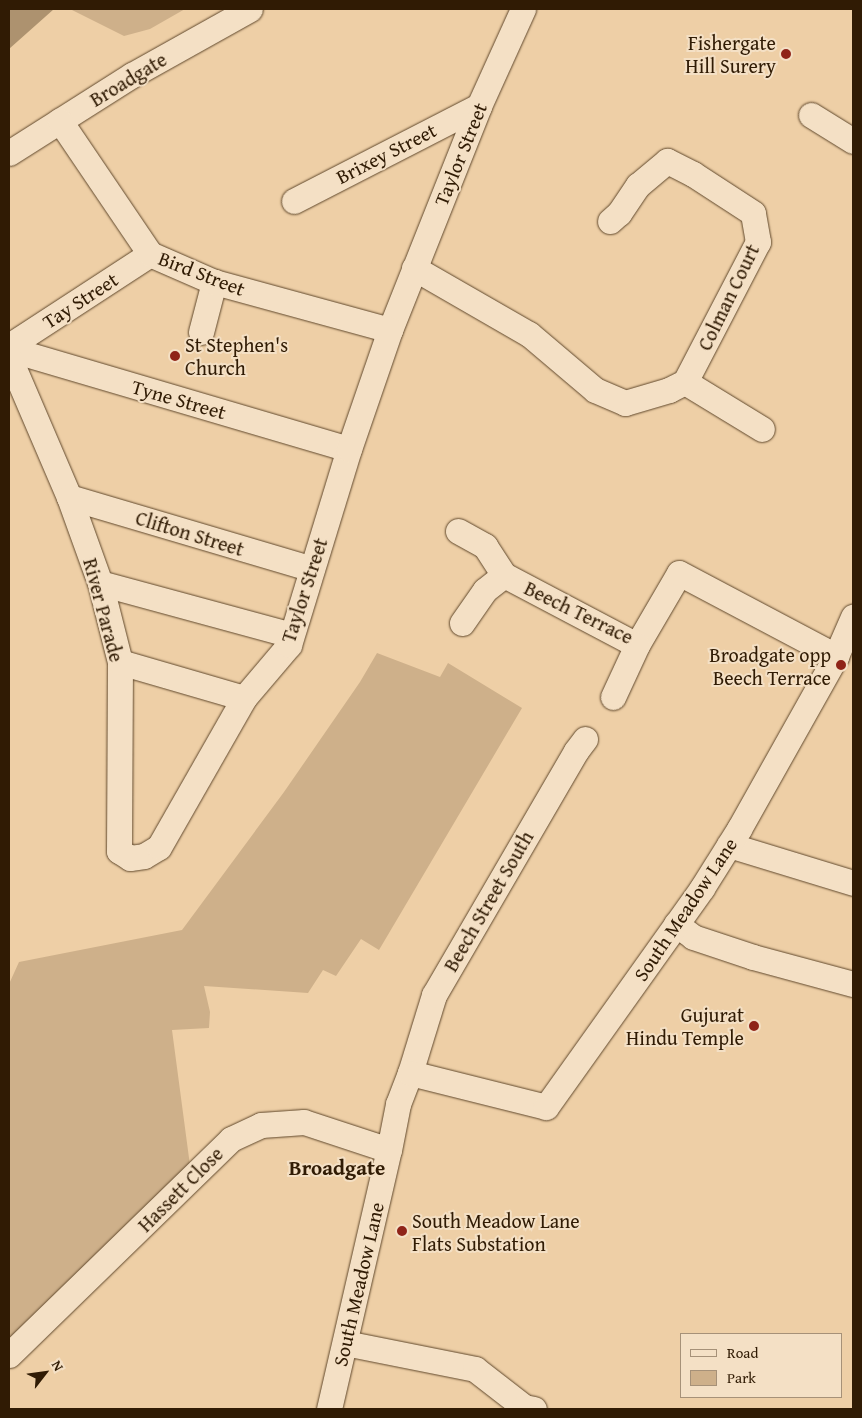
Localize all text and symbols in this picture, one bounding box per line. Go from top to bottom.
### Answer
place label: Fishergate Hill Surery [685,30,776,77]
street label: Broadgate [85,47,171,111]
marker: Fishergate Hill Surery [780,48,792,60]
street label: Taylor Street [428,99,492,209]
street label: Brixey Street [332,117,440,189]
street label: Colman Court [692,240,764,354]
street label: Bird Street [155,246,249,300]
street label: Tay Street [38,267,122,333]
place label: St Stephen's Church [185,332,288,379]
marker: St Stephen's Church [169,350,181,362]
street label: Tyne Street [129,374,229,424]
street label: Clifton Street [133,505,247,561]
street label: Taylor Street [276,535,332,645]
street label: River Parade [79,556,129,664]
street label: Beech Terrace [521,575,637,649]
place label: Broadgate opp Beech Terrace [709,642,831,689]
marker: Broadgate opp Beech Terrace [835,659,847,671]
street label: Beech Street South [438,826,538,976]
street label: South Meadow Lane [628,833,742,985]
place label: Gujurat Hindu Temple [626,1002,744,1049]
marker: Gujurat Hindu Temple [748,1020,760,1032]
street label: Hassett Close [132,1141,228,1237]
district label: Broadgate [289,1155,385,1181]
street label: South Meadow Lane [327,1200,389,1368]
place label: South Meadow Lane Flats Substation [412,1208,580,1255]
marker: South Meadow Lane Flats Substation [396,1225,408,1237]
legend [680,1333,842,1398]
text: Road [727,1342,758,1363]
north arrow [20,1348,70,1398]
text: N [47,1356,69,1375]
text: Park [727,1367,756,1388]

